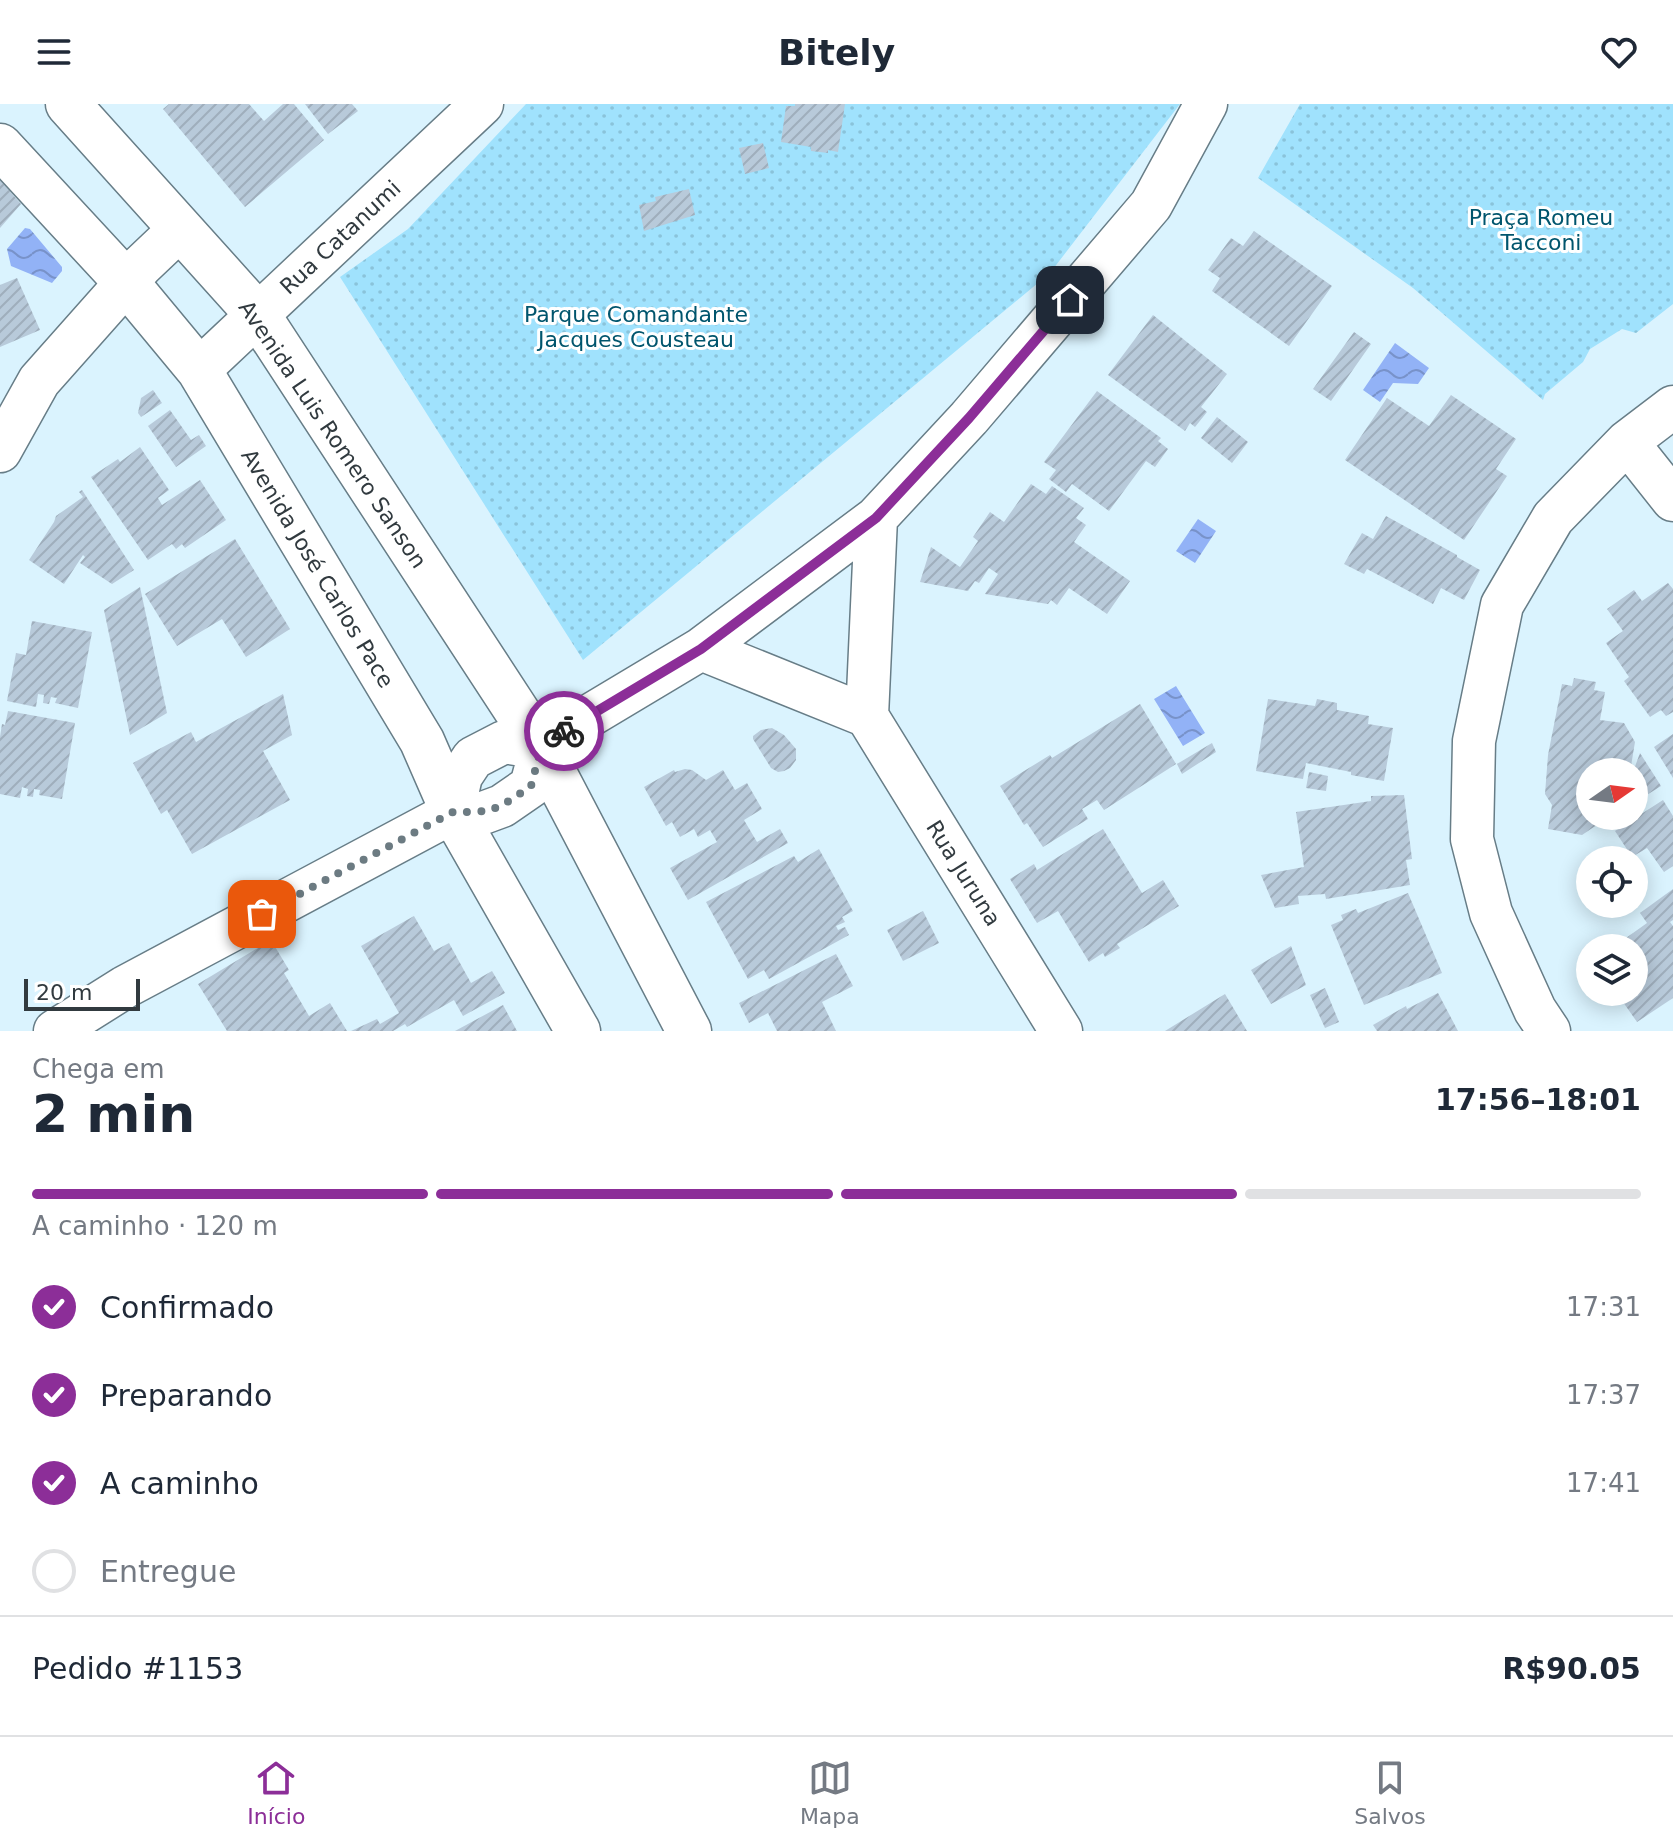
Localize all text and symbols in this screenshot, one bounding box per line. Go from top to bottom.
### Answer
icon: menu [32,30,76,74]
icon: heart [1597,30,1641,74]
text: Bitely [778,32,895,73]
street label: Rua Catanumi [275,175,406,299]
park label: Praça Romeu Tacconi [1469,205,1613,255]
pin [1036,266,1104,334]
icon: home [1048,278,1092,322]
street label: Avenida Luis Romero Sanson [234,296,432,573]
park label: Parque Comandante Jacques Cousteau [524,302,748,352]
street label: Avenida José Carlos Pace [236,444,399,692]
courier [524,691,604,771]
icon: bike [542,709,586,753]
north arrow [1576,758,1648,830]
map controls [1576,758,1648,1006]
street label: Rua Juruna [921,816,1006,931]
button: locate [1576,846,1648,918]
pin [228,880,296,948]
icon: bag [240,892,284,936]
button: layers [1576,934,1648,1006]
scale bar [24,975,140,1011]
text: 20 m [36,980,92,1005]
text: Chega em [32,1054,165,1084]
text: 17:56–18:01 [1435,1082,1641,1117]
text: 2 min [32,1084,195,1144]
text: A caminho · 120 m [32,1211,278,1241]
icon: check [32,1285,76,1329]
text: Confirmado [100,1290,274,1325]
text: 17:31 [1566,1292,1641,1322]
icon: check [32,1373,76,1417]
text: Preparando [100,1378,272,1413]
text: 17:37 [1566,1380,1641,1410]
icon: check [32,1461,76,1505]
text: A caminho [100,1466,259,1501]
text: 17:41 [1566,1468,1641,1498]
text: Entregue [100,1554,236,1589]
text: Pedido #1153 [32,1651,243,1686]
text: R$90.05 [1502,1651,1641,1686]
tab: Início [247,1756,305,1829]
tab: Mapa [800,1756,860,1829]
tab: Salvos [1354,1756,1426,1829]

